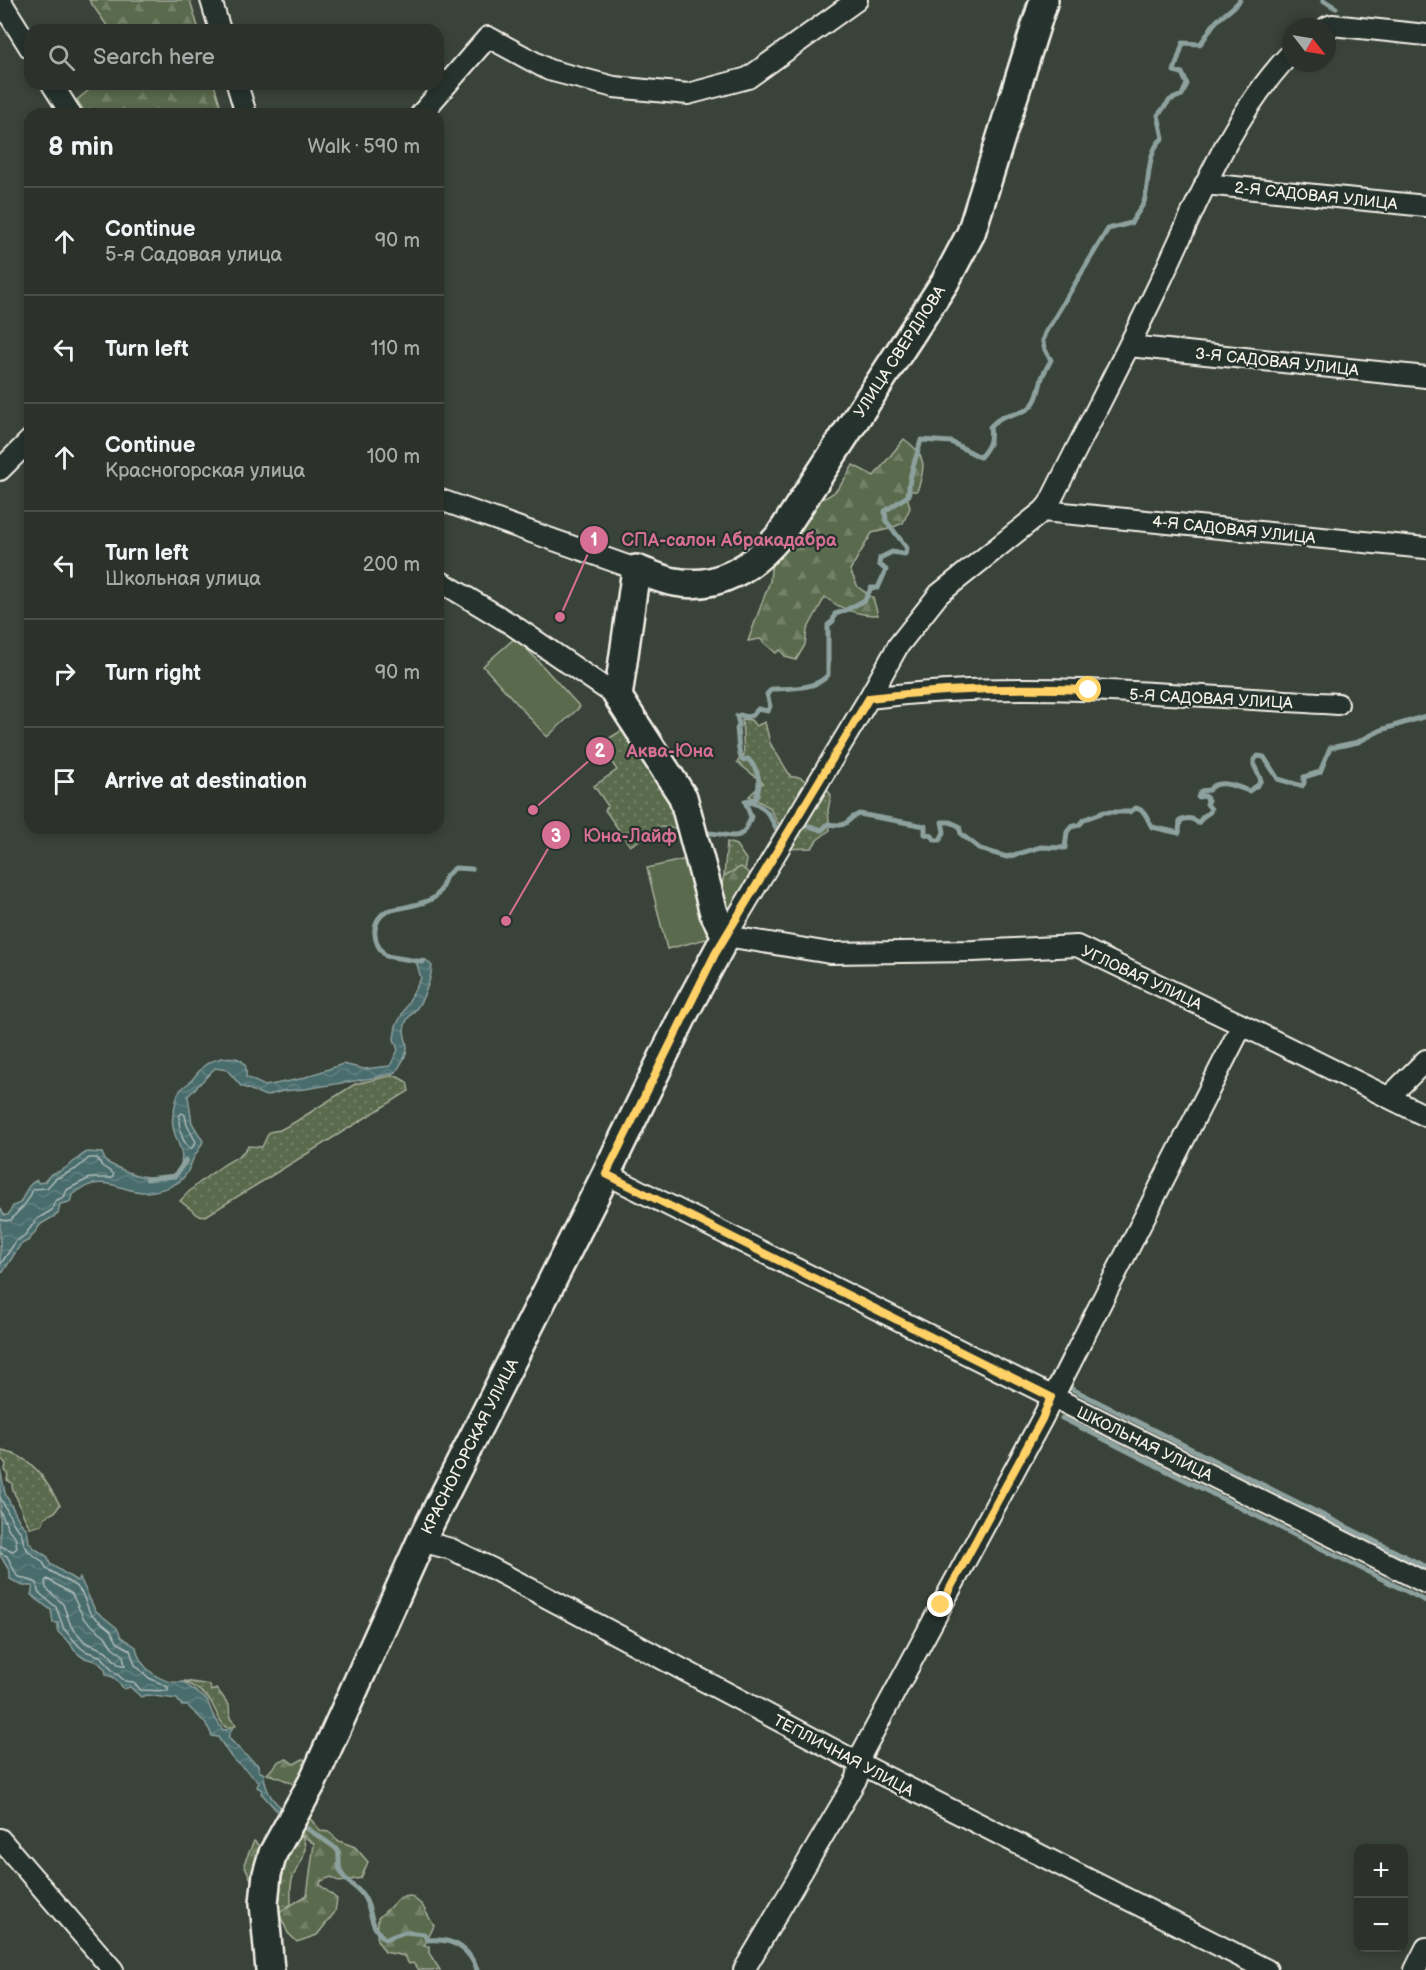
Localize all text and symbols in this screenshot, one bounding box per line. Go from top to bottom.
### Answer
north arrow [1282,18,1336,72]
search box [24,24,444,90]
icon: search [45,41,78,74]
text: Search here [93,44,215,71]
text: 8 min [48,132,114,163]
text: Walk · 590 m [308,135,420,159]
street label: 2-Я САДОВАЯ УЛИЦА [1233,178,1399,215]
text: Continue [105,216,195,243]
icon: ahead [48,225,81,258]
text: 90 m [375,229,420,253]
text: 5-я Садовая улица [105,243,282,267]
street label: УЛИЦА СВЕРДЛОВА [851,282,950,421]
icon: left [48,333,81,366]
text: Turn left [105,336,189,363]
text: 110 m [371,337,420,361]
street label: 3-Я САДОВАЯ УЛИЦА [1194,344,1360,381]
text: Continue [105,432,195,459]
icon: ahead [48,441,81,474]
text: 100 m [367,445,420,469]
text: Красногорская улица [105,459,305,483]
street label: 4-Я САДОВАЯ УЛИЦА [1151,512,1317,549]
callout: СПА-салон Абракадабра [579,522,848,558]
text: 1 [590,530,598,551]
text: СПА-салон Абракадабра [622,530,837,551]
text: Turn left [105,540,189,567]
icon: left [48,549,81,582]
text: 200 m [363,553,420,577]
text: Школьная улица [105,567,261,591]
icon: right [48,657,81,690]
text: Turn right [105,660,201,687]
text: 90 m [375,661,420,685]
route start [1075,676,1101,702]
street label: 5-Я САДОВАЯ УЛИЦА [1129,686,1293,713]
callout: Аква-Юна [585,733,726,769]
text: 2 [595,741,606,762]
text: Аква-Юна [625,741,714,762]
icon: arrive [48,765,81,798]
text: Arrive at destination [105,768,307,795]
callout: Юна-Лайф [541,817,689,853]
text: 3 [551,826,561,847]
text: Юна-Лайф [583,826,677,847]
street label: УГЛОВАЯ УЛИЦА [1078,942,1205,1015]
street label: КРАСНОГОРСКАЯ УЛИЦА [418,1355,523,1538]
street label: ШКОЛЬНАЯ УЛИЦА [1073,1403,1216,1486]
route end [927,1591,953,1617]
street label: ТЕПЛИЧНАЯ УЛИЦА [770,1711,917,1801]
map controls [1354,1844,1408,1952]
button: + [1354,1844,1408,1898]
button: − [1354,1898,1408,1952]

